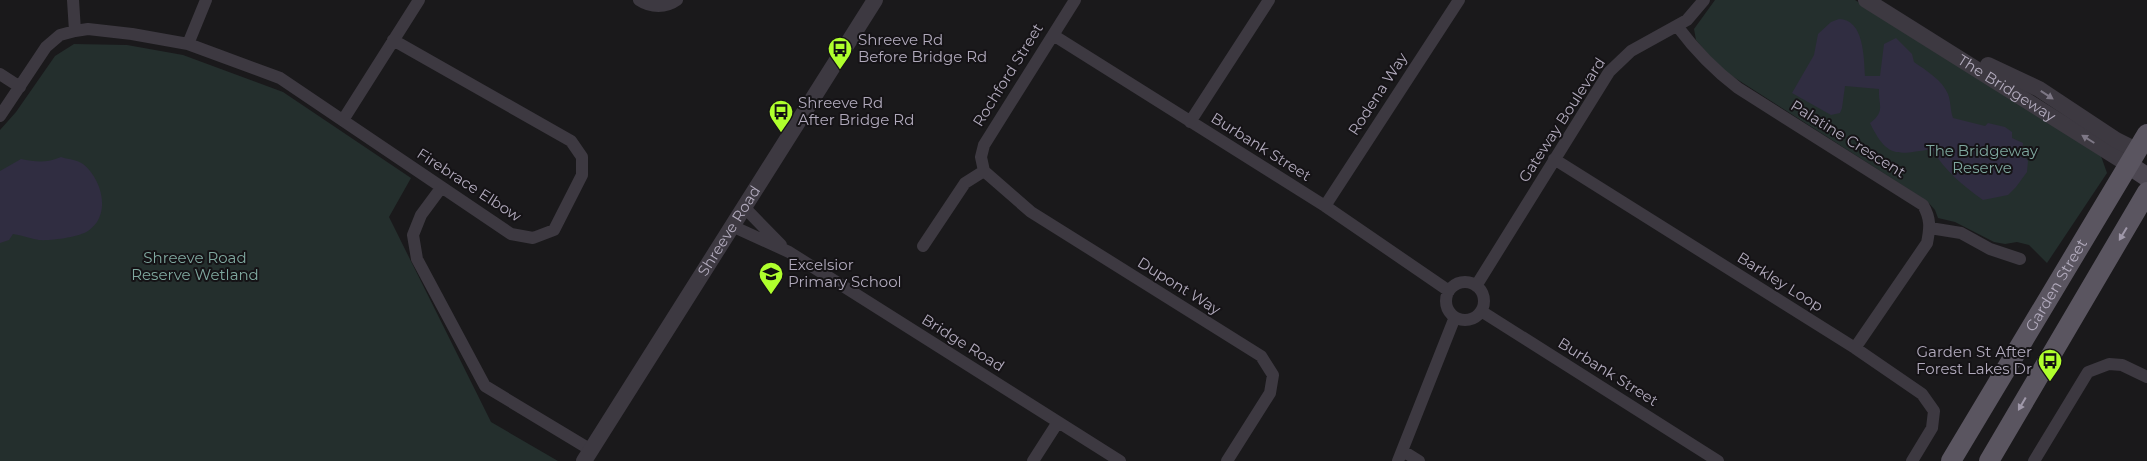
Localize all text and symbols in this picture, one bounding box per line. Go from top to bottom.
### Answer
street label: Rochford Street [968,20,1047,130]
place label: Shreeve Rd Before Bridge Rd [858,30,987,66]
bus stop icon: Shreeve Rd Before Bridge Rd [827,36,853,70]
street label: Rodena Way [1344,48,1412,139]
street label: The Bridgeway [1954,50,2060,126]
street label: Gateway Boulevard [1514,54,1609,186]
one-way arrow [2040,90,2054,100]
place label: Shreeve Rd After Bridge Rd [798,93,914,129]
street label: Palatine Crescent [1787,96,1909,182]
bus stop icon: Shreeve Rd After Bridge Rd [768,99,794,133]
street label: Burbank Street [1208,108,1315,185]
one-way arrow [2081,134,2094,144]
park label: The Bridgeway Reserve [1926,141,2039,177]
street label: Firebrace Elbow [413,144,526,226]
street label: Shreeve Road [693,182,764,279]
one-way arrow [2118,228,2127,241]
street label: Garden Street [2021,235,2091,335]
park label: Shreeve Road Reserve Wetland [131,248,259,284]
street label: Barkley Loop [1734,248,1827,316]
street label: Dupont Way [1134,252,1225,319]
place label: Excelsior Primary School [788,255,902,291]
school or university icon: Excelsior Primary School [758,261,784,295]
street label: Bridge Road [918,310,1008,376]
street label: Burbank Street [1555,333,1662,410]
place label: Garden St After Forest Lakes Dr [1916,342,2032,378]
bus stop icon: Garden St After Forest Lakes Dr [2037,348,2063,382]
one-way arrow [2018,398,2027,411]

